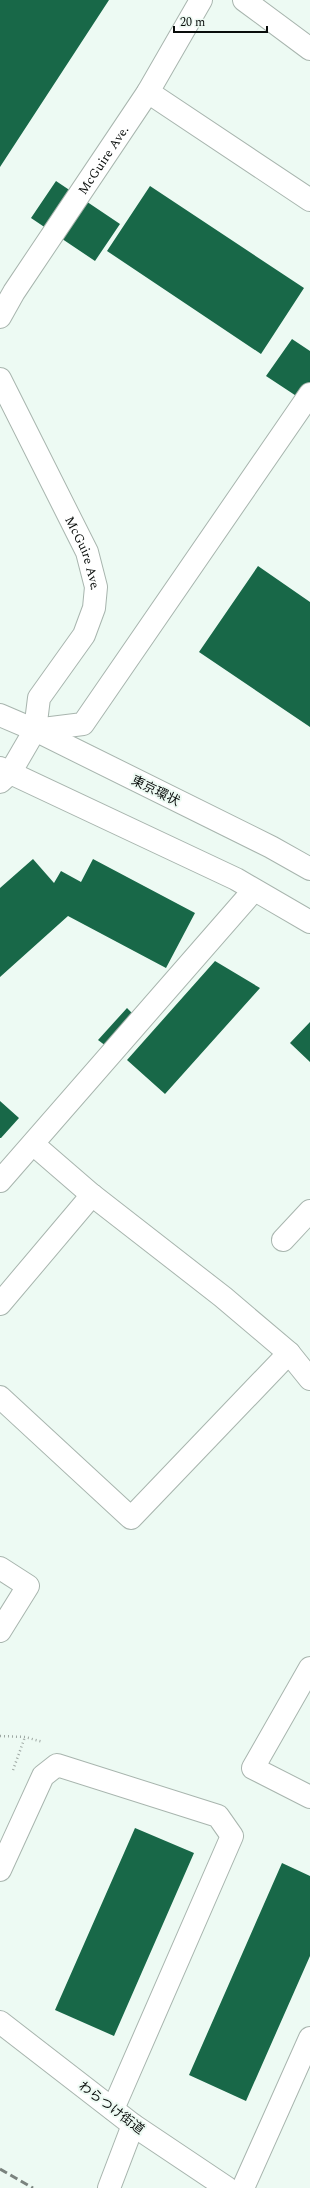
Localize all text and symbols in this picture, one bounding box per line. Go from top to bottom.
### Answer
scale bar [174,8,267,34]
text: 20 m [180,13,205,32]
street label: McGuire Ave. [73,122,134,199]
street label: McGuire Ave. [59,513,105,592]
street label: 東京環状 [128,771,183,811]
street label: わらつけ街道 [74,2076,149,2139]

